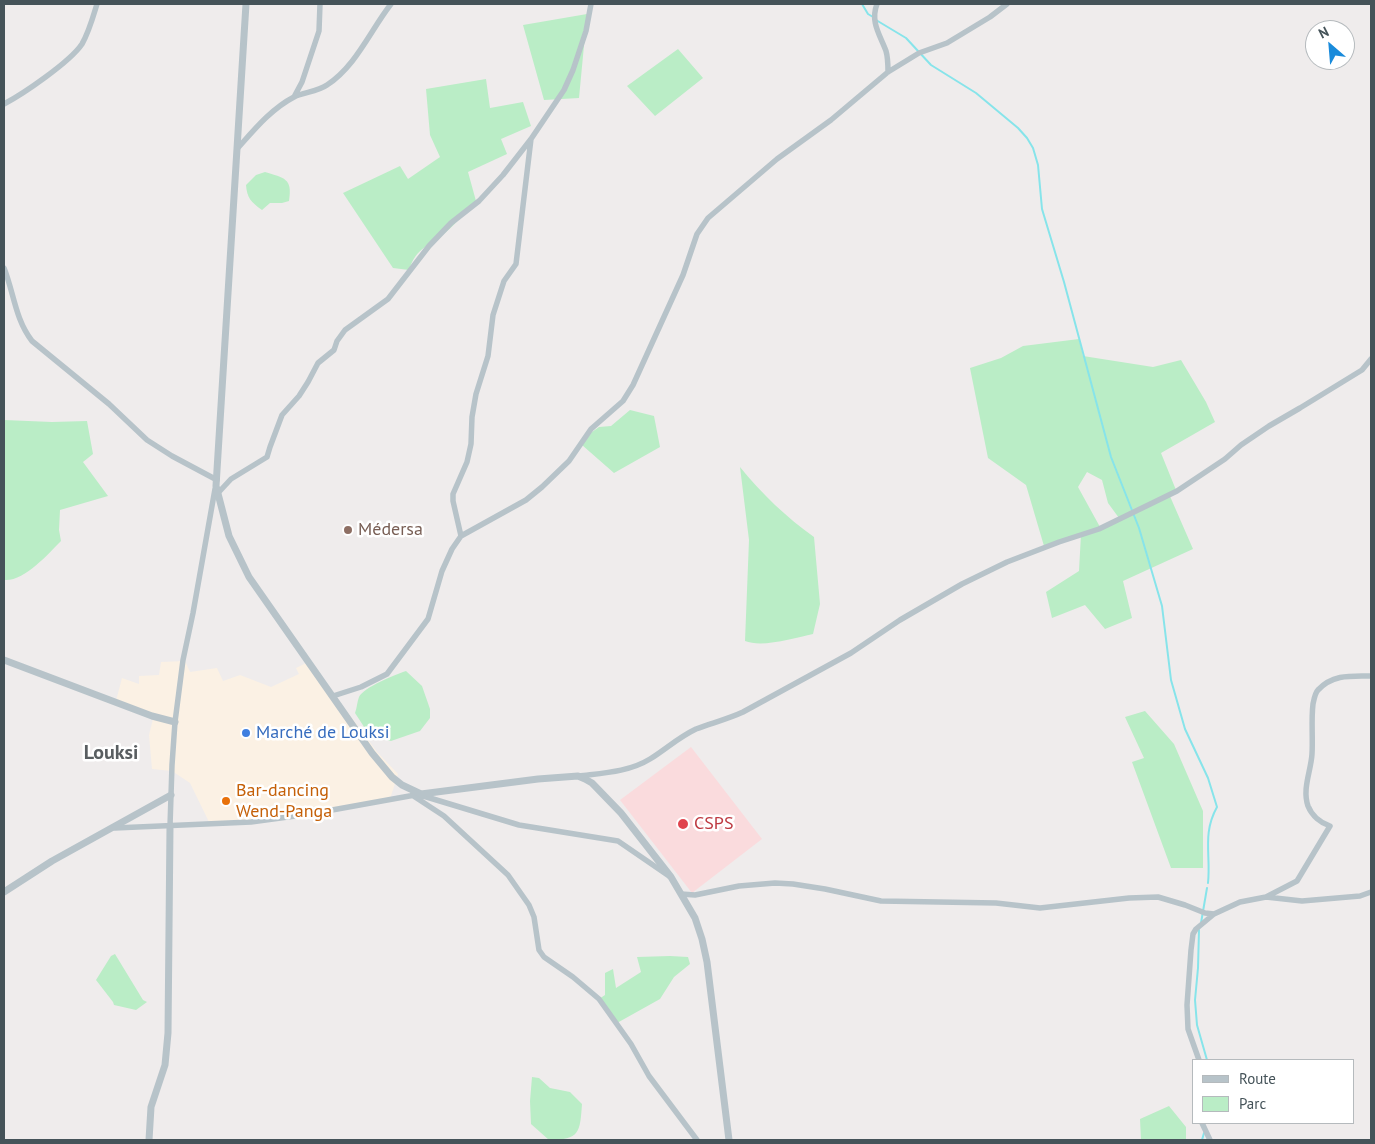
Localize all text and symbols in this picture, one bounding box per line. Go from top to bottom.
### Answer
north arrow [1305,20,1355,70]
text: N [1315,22,1332,43]
place label: Médersa [358,519,423,541]
marker: Médersa [342,524,354,536]
place label: Marché de Louksi [256,722,389,744]
marker: Marché de Louksi [240,727,252,739]
district label: Louksi [84,741,138,765]
place label: Bar-dancing Wend-Panga [236,780,332,822]
marker: Bar-dancing Wend-Panga [220,795,232,807]
place label: CSPS [694,813,733,835]
marker: CSPS [676,817,690,831]
legend [1192,1059,1355,1124]
text: Route [1239,1069,1276,1088]
text: Parc [1239,1094,1266,1113]

